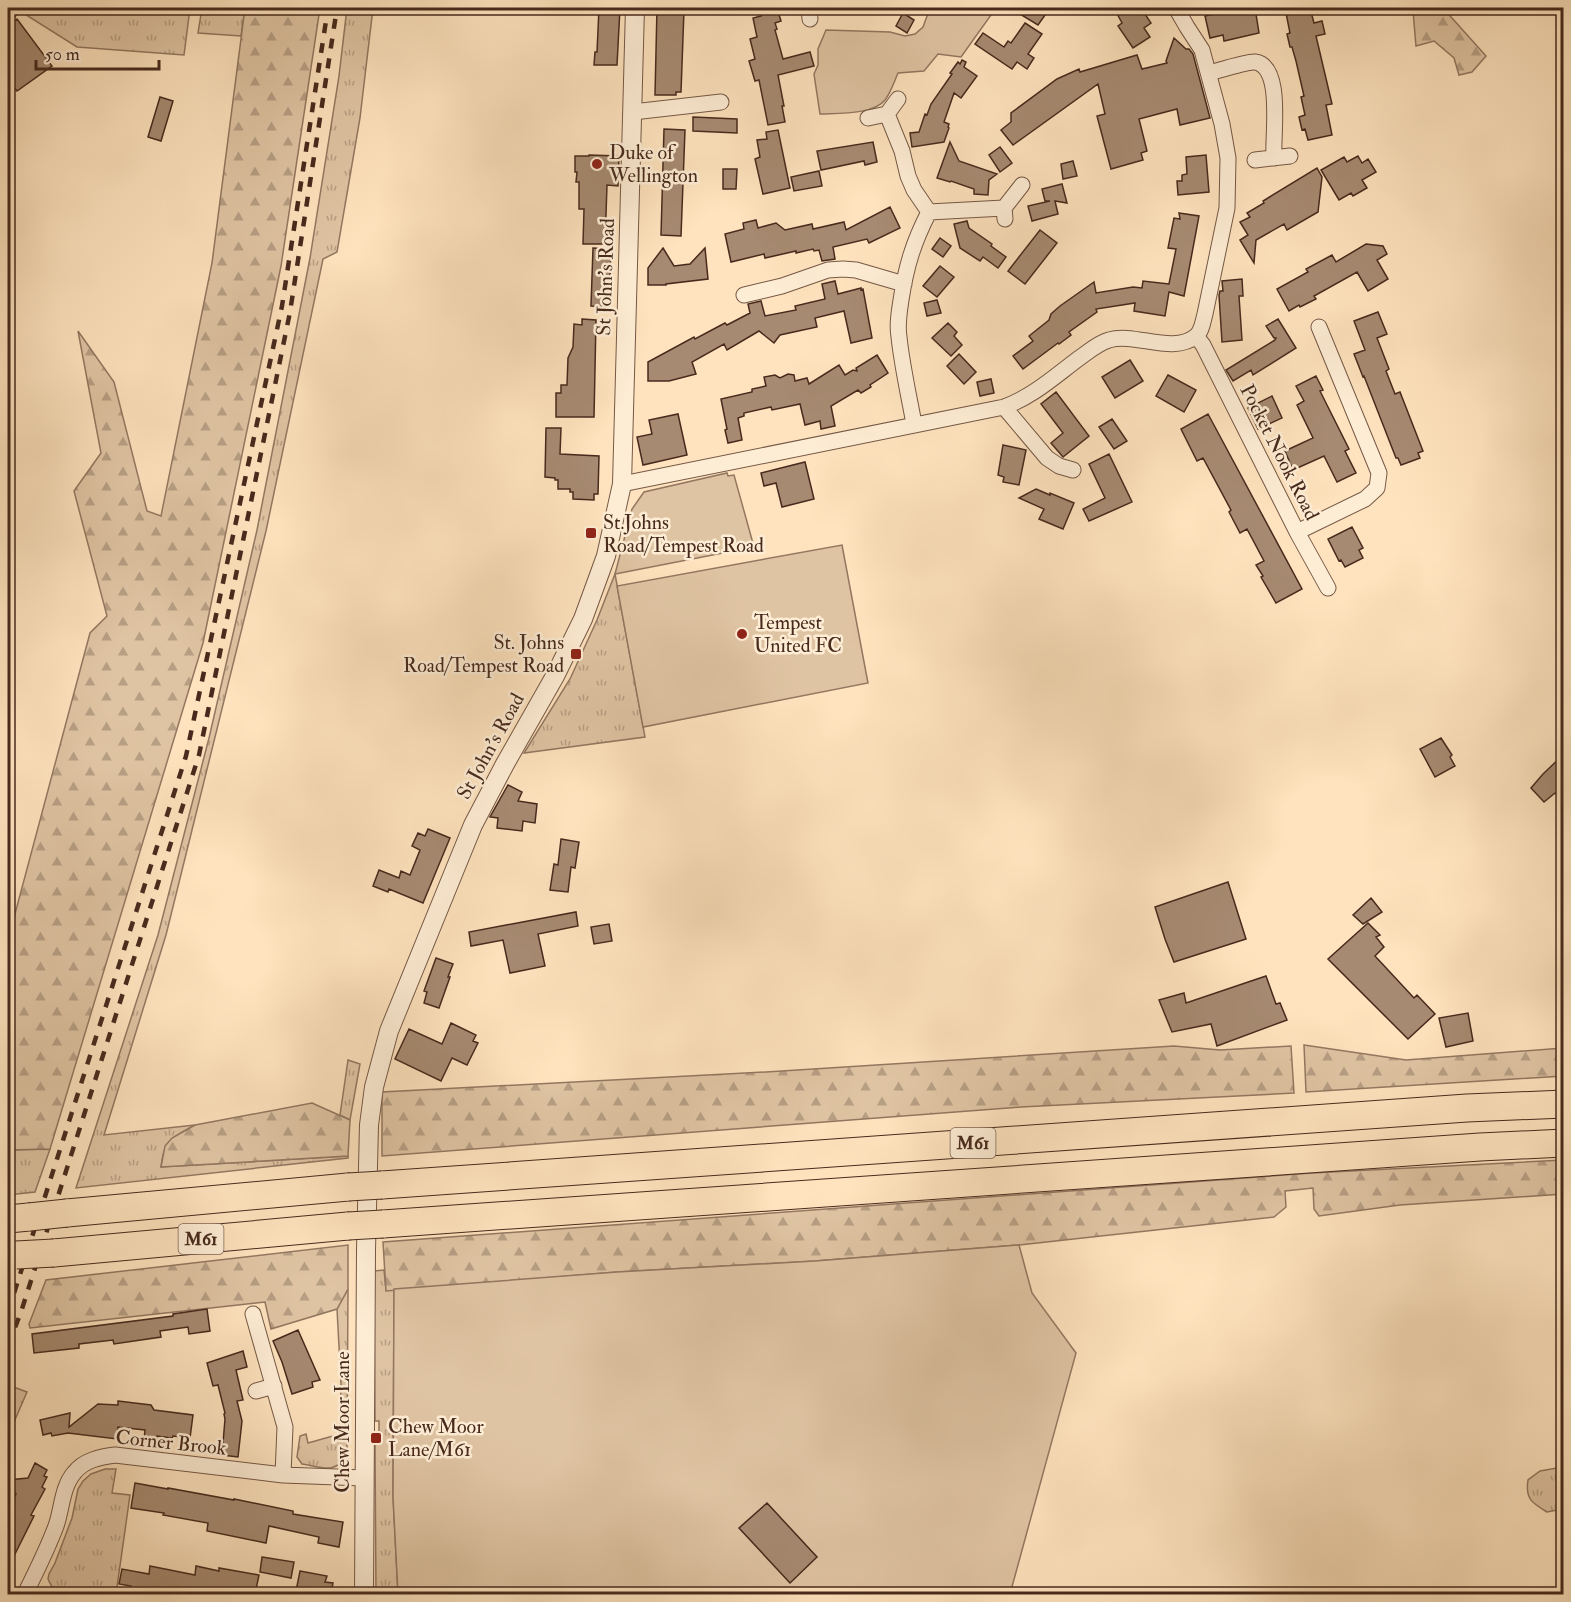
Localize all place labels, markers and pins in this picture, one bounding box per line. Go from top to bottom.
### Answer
place label: Duke of Wellington [608,140,698,188]
marker: Duke of Wellington [590,157,604,171]
place label: St.Johns Road/Tempest Road [603,510,764,559]
marker: St.Johns Road/Tempest Road [584,526,598,540]
place label: Tempest United FC [754,610,842,658]
marker: Tempest United FC [735,627,749,641]
place label: St. Johns Road/Tempest Road [403,630,564,679]
marker: St. Johns Road/Tempest Road [569,647,583,661]
place label: Chew Moor Lane/M61 [388,1414,484,1462]
marker: Chew Moor Lane/M61 [369,1431,383,1445]

